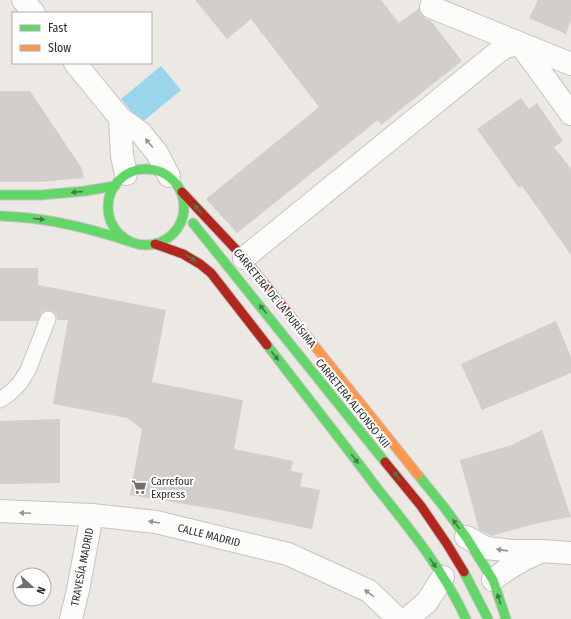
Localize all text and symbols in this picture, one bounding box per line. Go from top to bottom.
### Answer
legend [12,12,152,64]
text: Fast [48,21,67,35]
text: Slow [48,41,71,55]
one-way arrow [145,138,154,148]
one-way arrow [71,189,83,195]
one-way arrow [193,204,203,214]
one-way arrow [33,216,45,222]
street label: CARRETERA DE LA PURÍSIMA [231,246,319,351]
one-way arrow [185,255,197,262]
one-way arrow [258,304,267,315]
one-way arrow [271,351,280,362]
street label: CARRETERA ALFONSO XIII [313,356,393,451]
one-way arrow [351,454,360,465]
one-way arrow [393,470,401,481]
place label: Carrefour Express [151,475,193,501]
supermarket icon: Carrefour Express [130,478,148,496]
one-way arrow [19,509,31,516]
one-way arrow [452,518,461,529]
one-way arrow [148,519,160,525]
street label: CALLE MADRID [176,521,242,550]
street label: TRAVESÍA MADRID [68,527,96,607]
one-way arrow [496,547,508,553]
one-way arrow [429,558,437,568]
north arrow [12,567,52,607]
text: N [34,585,48,596]
one-way arrow [364,589,375,597]
one-way arrow [496,593,502,605]

